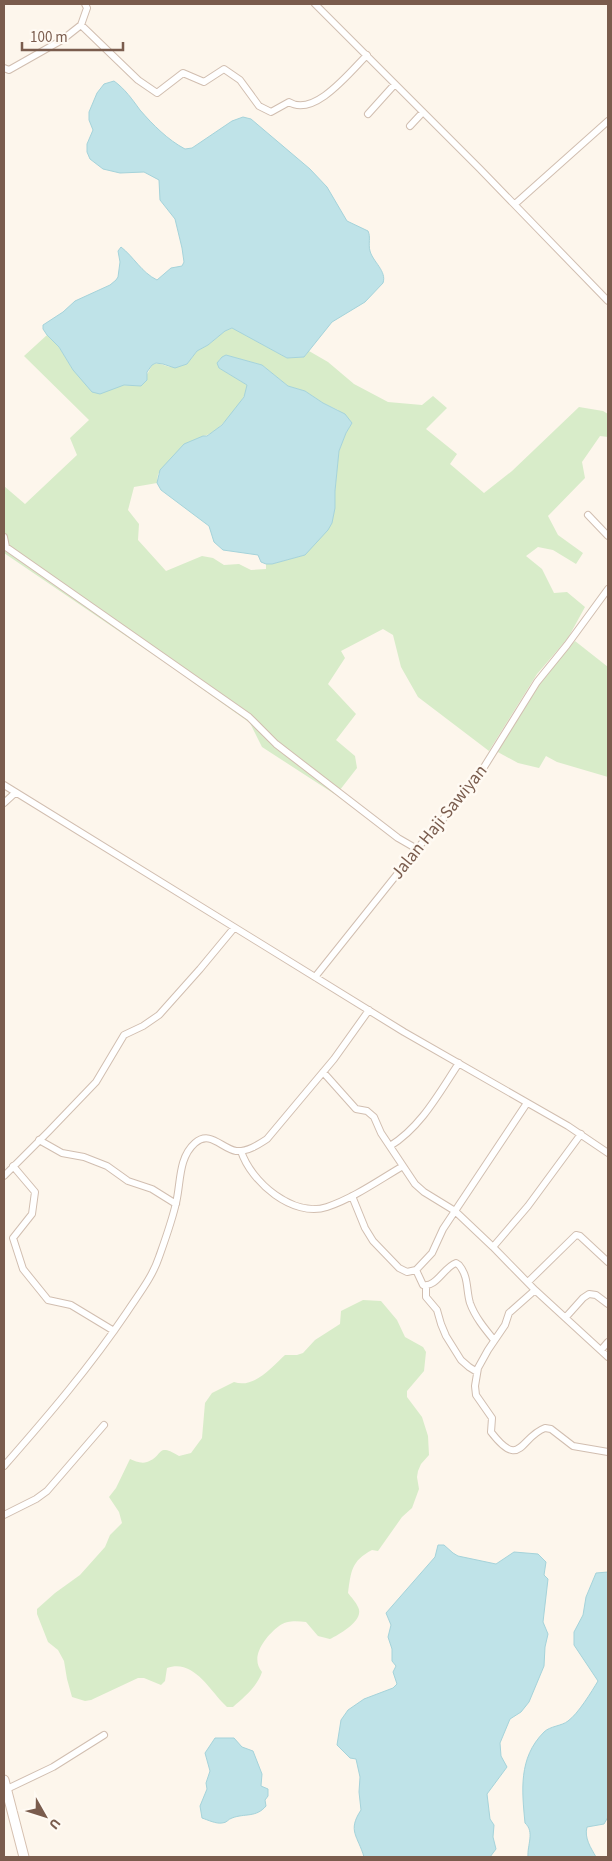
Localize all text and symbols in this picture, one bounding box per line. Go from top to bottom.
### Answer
scale bar [22,20,124,52]
text: 100 m [30,27,68,48]
street label: Jalan Haji Sawiyan [385,759,493,885]
north arrow [20,1791,70,1841]
text: U [44,1814,65,1833]

